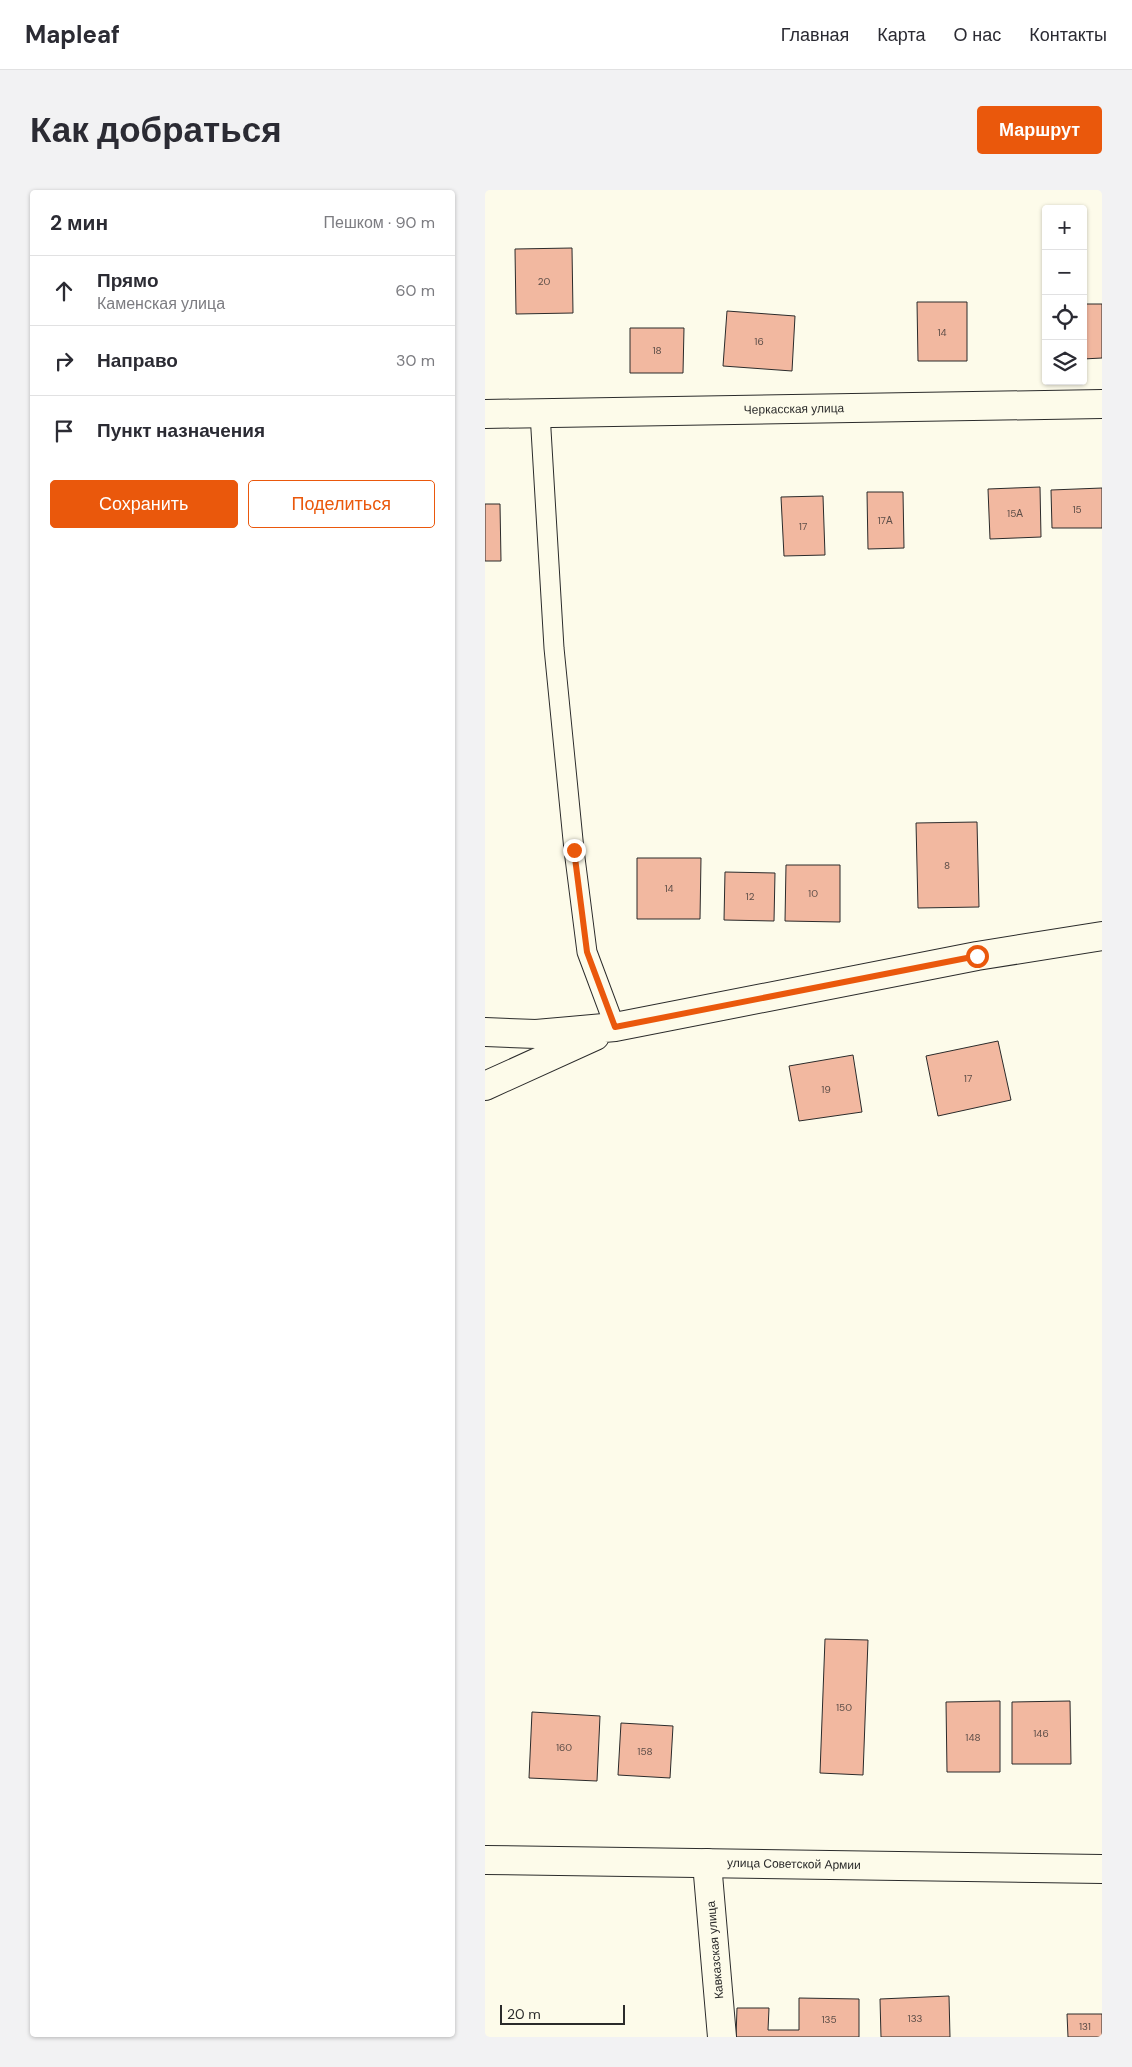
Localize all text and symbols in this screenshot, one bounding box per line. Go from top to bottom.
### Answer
text: Mapleaf [25,19,120,50]
text: Главная [781,23,849,47]
text: Карта [877,23,926,47]
text: О нас [954,23,1001,47]
text: Контакты [1029,23,1107,47]
button: Маршрут [977,106,1102,154]
text: Как добраться [30,107,282,153]
map controls [1042,205,1087,385]
button: + [1042,205,1087,250]
text: 2 мин [50,209,108,237]
text: Пешком · 90 m [324,212,435,233]
button: − [1042,250,1087,295]
text: Прямо [97,268,159,293]
house number: 20 [538,275,550,288]
icon: ahead [50,277,78,305]
text: 60 m [395,280,435,301]
text: Каменская улица [97,293,225,314]
button: locate [1042,295,1087,340]
house number: 14 [937,326,947,339]
house number: 16 [754,335,764,348]
button: layers [1042,340,1087,385]
house number: 18 [652,344,662,357]
icon: right [50,347,78,375]
text: Направо [97,348,178,373]
text: 30 m [396,350,435,371]
street label: Черкасская улица [744,400,845,418]
icon: arrive [50,417,78,445]
text: Пункт назначения [97,418,265,443]
button: Сохранить [50,480,238,528]
button: Поделиться [248,480,435,528]
house number: 15 [1072,503,1082,516]
house number: 15А [1007,507,1023,520]
house number: 17А [877,514,893,527]
house number: 17 [799,520,807,533]
route end [563,839,586,862]
house number: 8 [944,859,950,872]
house number: 14 [664,882,674,895]
house number: 10 [808,887,818,900]
house number: 12 [746,890,755,903]
route start [966,945,989,968]
house number: 17 [964,1072,972,1085]
house number: 19 [821,1083,831,1096]
house number: 150 [836,1701,852,1714]
house number: 146 [1033,1727,1049,1740]
house number: 148 [965,1731,981,1744]
house number: 160 [556,1741,572,1754]
house number: 158 [637,1745,653,1758]
street label: улица Советской Армии [727,1855,861,1873]
street label: Кавказская улица [703,1900,727,2000]
scale bar [500,2002,625,2025]
text: 20 m [507,2005,541,2023]
house number: 133 [908,2012,923,2025]
house number: 135 [821,2013,837,2026]
house number: 131 [1079,2020,1091,2033]

